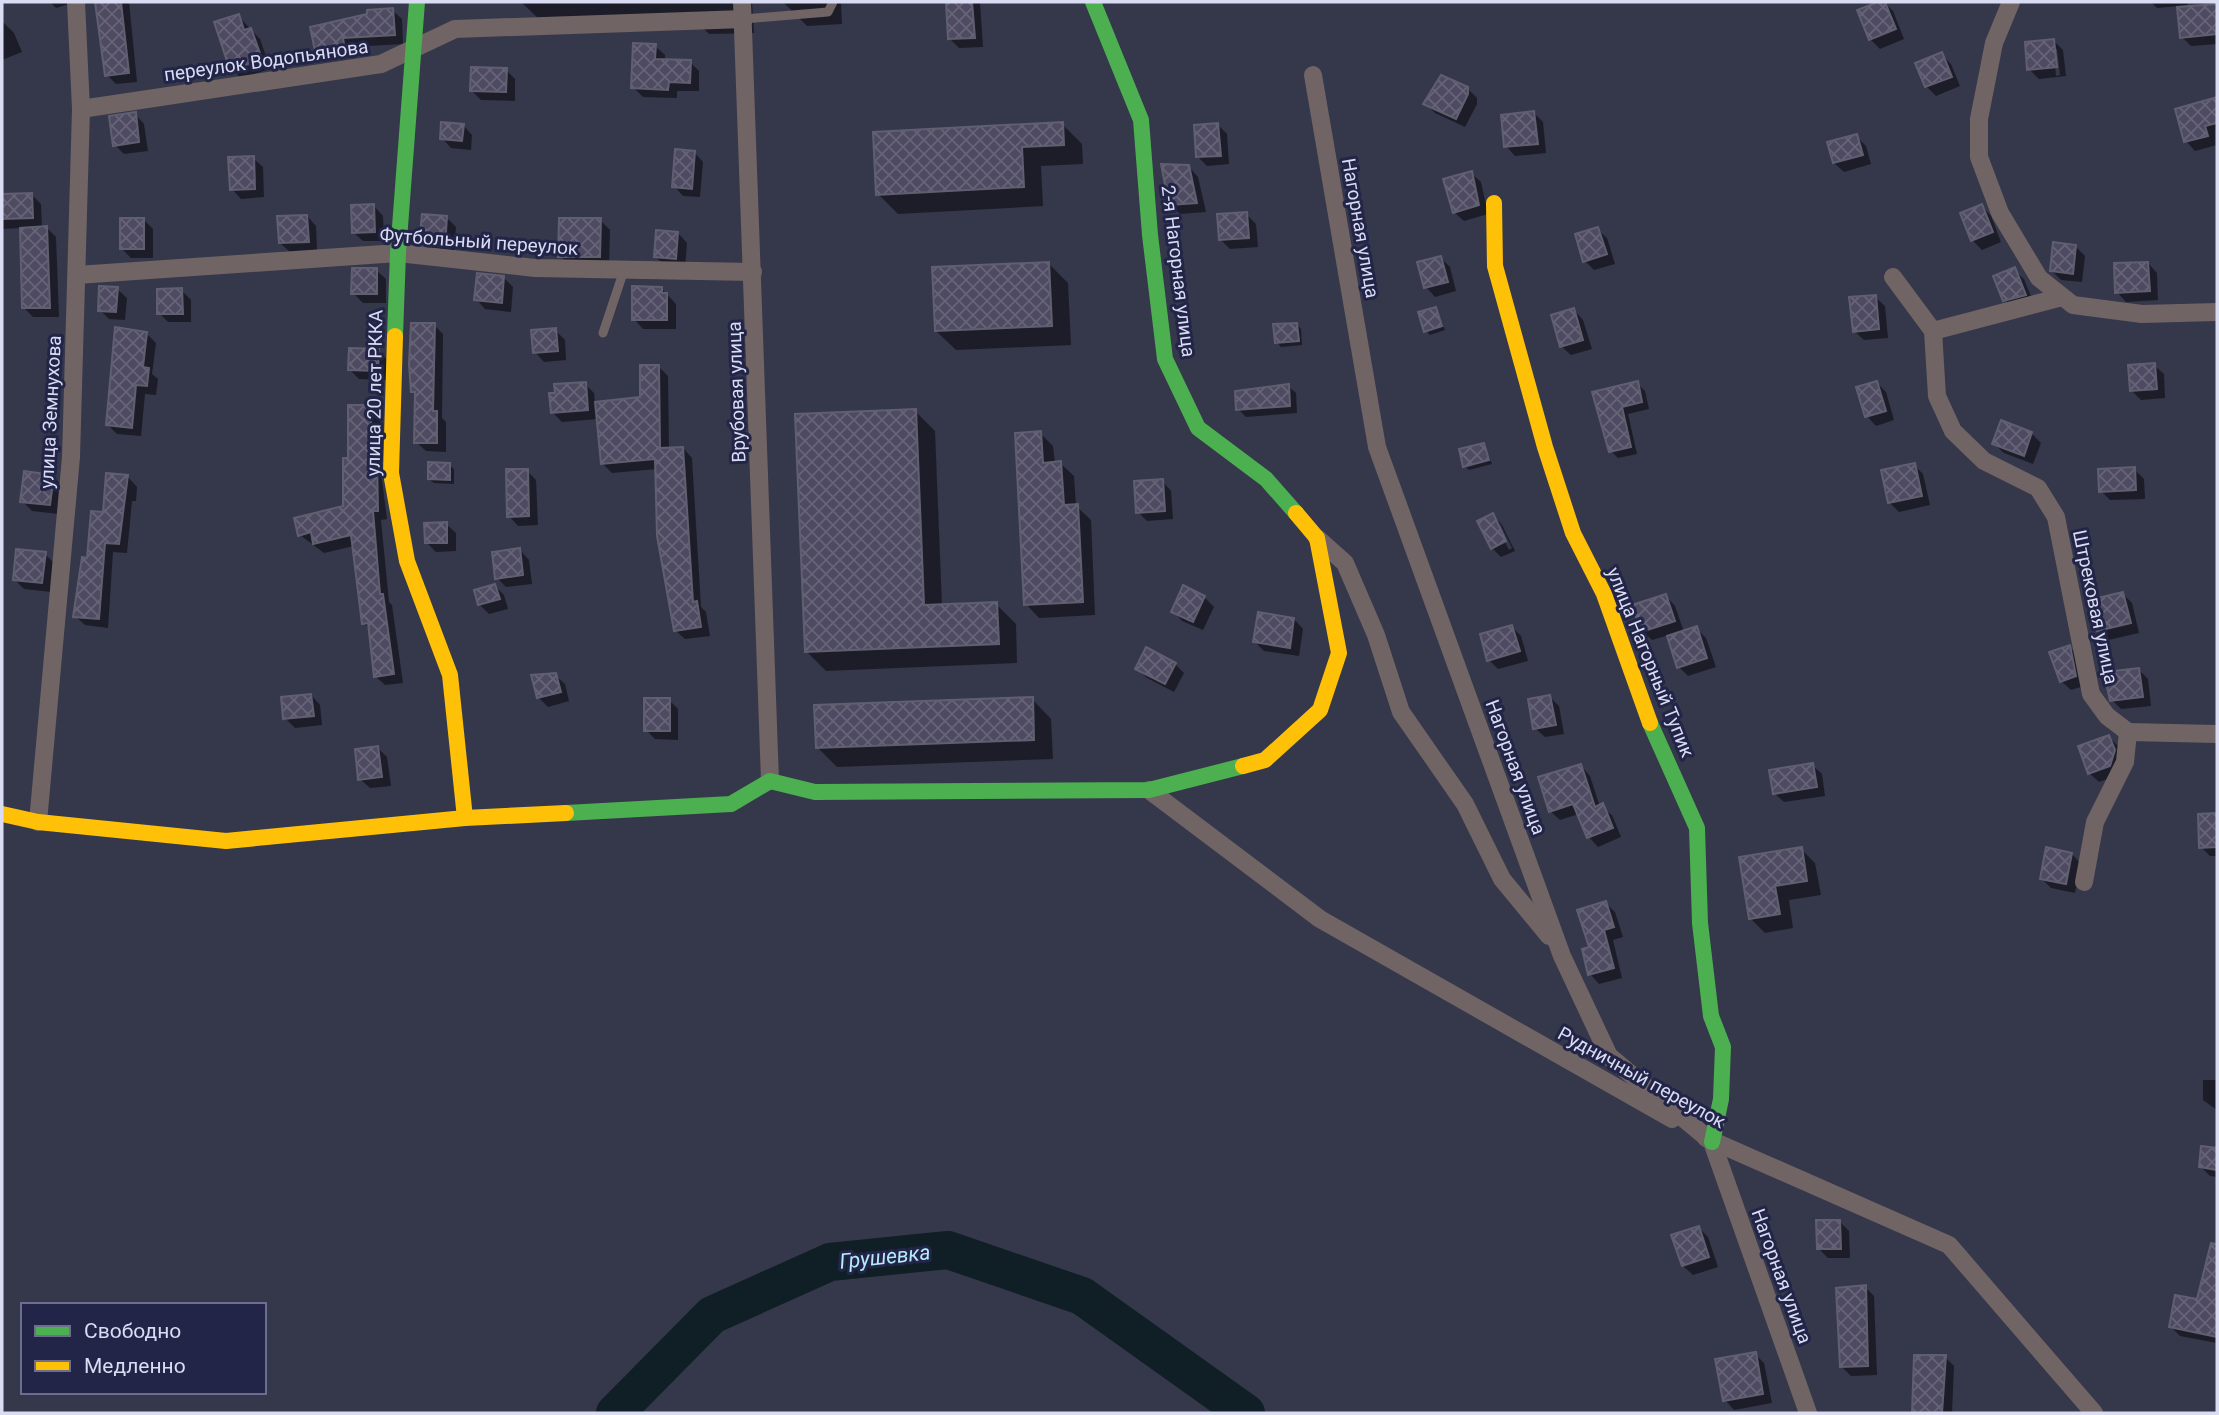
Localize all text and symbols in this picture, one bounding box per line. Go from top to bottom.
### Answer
street label: переулок Водопьянова [162,35,370,86]
street label: Нагорная улица [1337,156,1384,300]
street label: 2-я Нагорная улица [1157,184,1200,358]
street label: Футбольный переулок [379,223,580,260]
street label: улица 20 лет РККА [362,309,387,476]
street label: Врубовая улица [723,321,750,463]
street label: улица Земнухова [35,335,66,489]
street label: Штрековая улица [2068,528,2123,686]
street label: улица Нагорный Тупик [1602,564,1699,761]
street label: Нагорная улица [1480,697,1551,838]
street label: Рудничный переулок [1554,1022,1730,1133]
street label: Нагорная улица [1746,1206,1817,1347]
water label: Грушевка [838,1240,932,1274]
legend [21,1303,266,1394]
text: Свободно [84,1319,181,1343]
text: Медленно [84,1354,186,1378]

